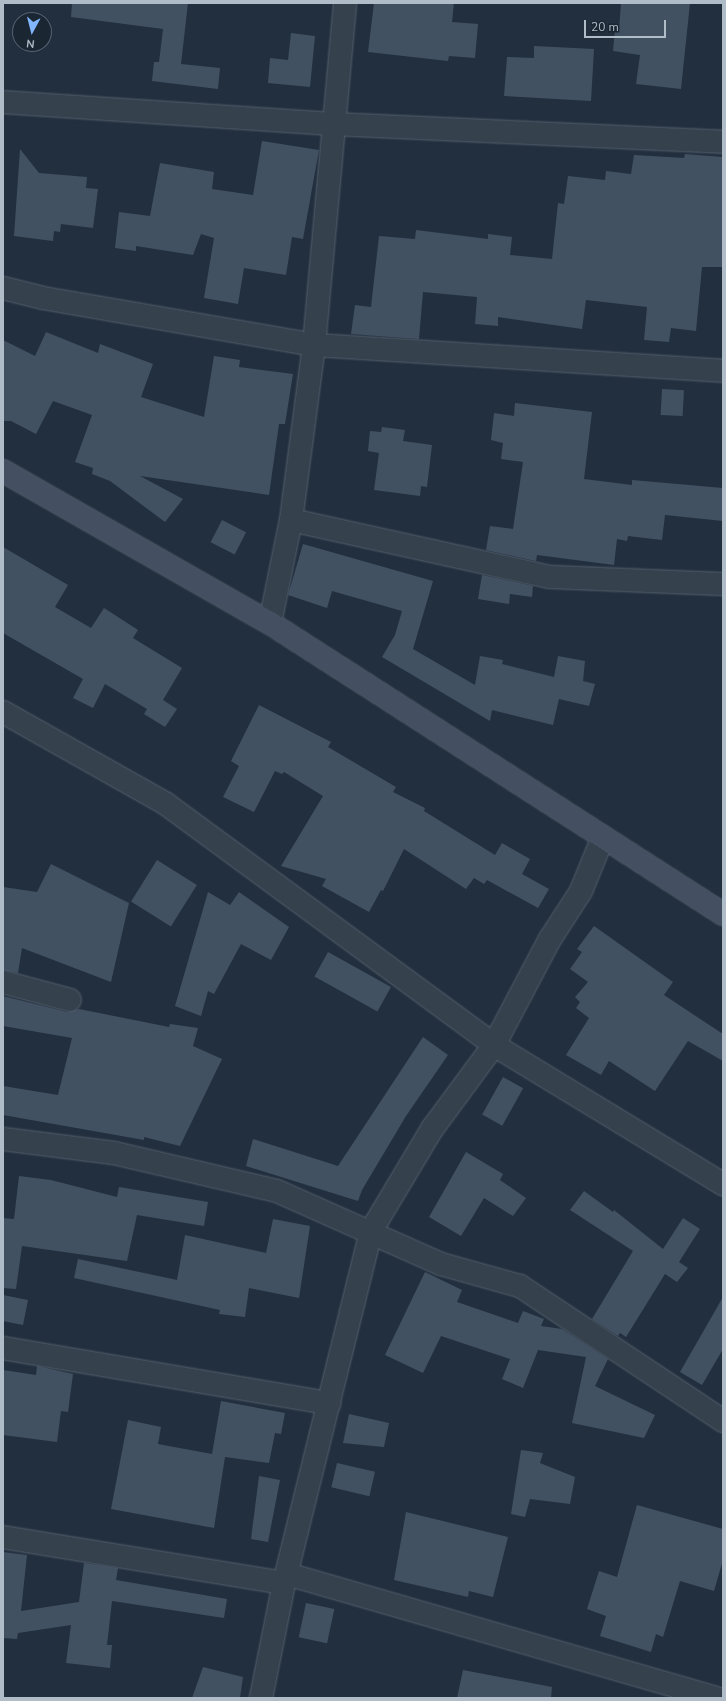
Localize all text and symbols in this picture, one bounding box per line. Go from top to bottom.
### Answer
north arrow [12,12,52,52]
scale bar [586,12,668,38]
text: 20 m [591,19,619,35]
text: N [26,35,36,51]

